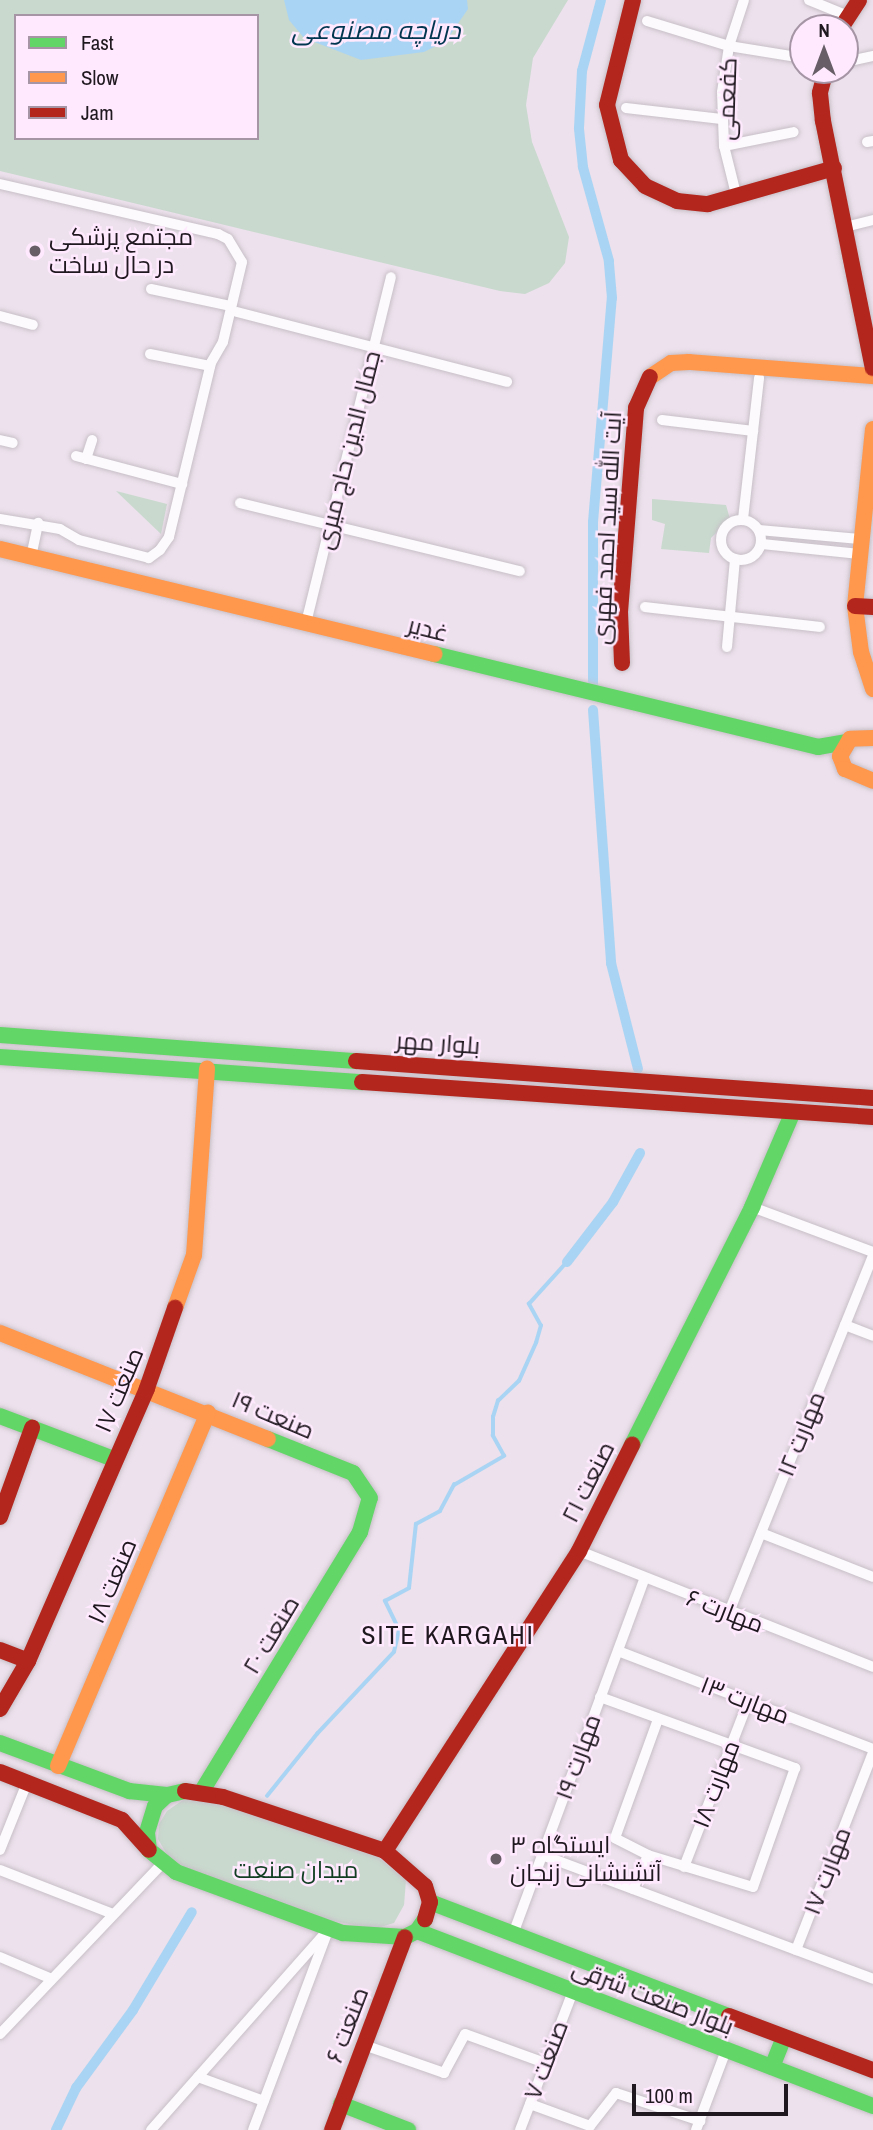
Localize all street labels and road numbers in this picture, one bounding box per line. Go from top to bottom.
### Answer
street label: کفعمی [711,57,743,141]
street label: جمال الدین حاج میری [309,348,387,552]
street label: آیت الله سید احمد فهری [587,411,627,645]
street label: غدیر [405,610,451,648]
street label: بلوار مهر [395,1026,481,1060]
street label: صنعت ۱۷ [88,1343,150,1437]
street label: صنعت ۱۹ [227,1385,319,1445]
street label: مهارت ۱۲ [771,1387,831,1481]
street label: صنعت ۲۱ [555,1437,621,1527]
street label: صنعت ۱۸ [81,1534,143,1628]
street label: مهارت ۶ [682,1583,768,1639]
street label: صنعت ۲۰ [237,1591,305,1679]
street label: مهارت ۱۳ [697,1670,793,1730]
street label: مهارت ۱۹ [549,1710,607,1804]
street label: مهارت ۱۸ [686,1736,746,1832]
street label: مهارت ۱۷ [797,1823,857,1919]
street label: بلوار صنعت شرقی [568,1953,738,2041]
street label: صنعت ۶ [319,1983,375,2067]
street label: صنعت ۷ [518,2017,574,2103]

